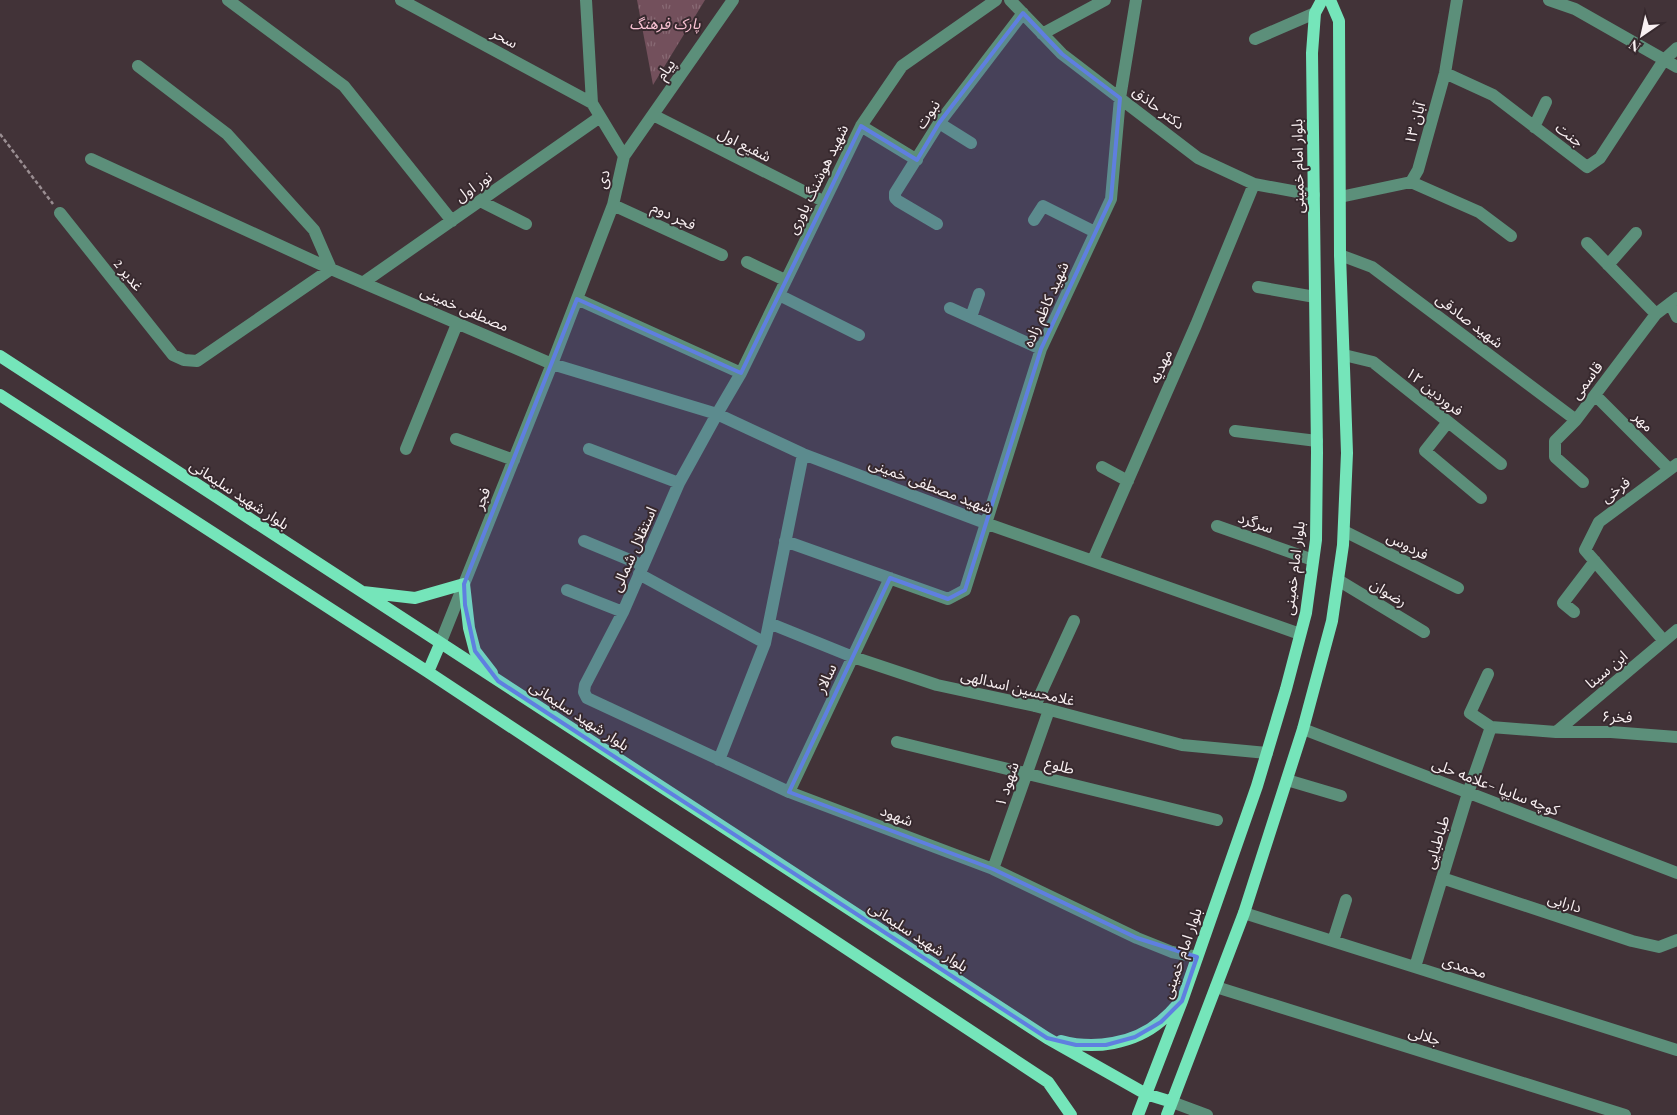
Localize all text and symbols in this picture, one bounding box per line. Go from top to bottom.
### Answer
north arrow [1617,10,1667,60]
park label: پارک فرهنگ [629,13,701,34]
street label: سحر [487,21,522,52]
text: N [1625,35,1644,57]
street label: پیام [651,54,681,85]
street label: دکتر حاذق [1129,81,1189,133]
street label: نبوت [910,95,944,133]
street label: ۱۳ آبان [1399,99,1429,146]
street label: جنت [1552,117,1588,151]
street label: بلوار امام خمینی [1286,119,1310,213]
street label: شهید هوشنگ یاوری [782,120,852,237]
street label: شفیع اول [714,122,775,169]
street label: نور اول [450,166,496,206]
street label: دی [590,168,614,190]
street label: فجر دوم [648,196,700,236]
street label: غدير 2 [110,253,149,295]
street label: شهید کاظم زاده [1017,258,1075,351]
street label: مصطفی خمینی [418,280,512,336]
street label: شهید صادقی [1432,288,1508,352]
street label: مهدیه [1144,346,1176,386]
street label: قاسمی [1565,357,1607,403]
street label: ۱۲ فروردین [1402,362,1468,420]
street label: مهر [1629,406,1659,436]
street label: شهید مصطفی خمینی [866,452,996,518]
street label: بلوار شهید سلیمانی [186,454,294,534]
street label: فرخی [1596,471,1634,507]
street label: فجر [467,484,495,513]
street label: استقلال شمالی [605,503,661,595]
street label: سرگرد [1236,507,1276,537]
street label: بلوار امام خمینی [1277,520,1311,616]
street label: فردوس [1384,526,1432,564]
street label: رضوان [1367,573,1411,611]
street label: ابن سینا [1581,646,1631,692]
street label: سالار [809,660,841,697]
street label: غلامحسین اسدالهی [959,664,1077,710]
street label: بلوار شهید سلیمانی [526,675,634,755]
street label: فخر۶ [1601,705,1633,727]
street label: طلوع [1043,752,1077,781]
street label: کوچه سایپا -علامه حلی [1429,753,1563,821]
street label: شهود ۱ [989,759,1023,809]
street label: شهود [878,800,916,830]
street label: طباطبایی [1418,813,1454,871]
street label: دارابی [1545,887,1585,917]
street label: بلوار شهید سلیمانی [865,896,973,976]
street label: بلوار امام خمینی [1156,905,1208,1002]
street label: محمدی [1440,949,1490,983]
street label: جلالی [1406,1020,1444,1050]

